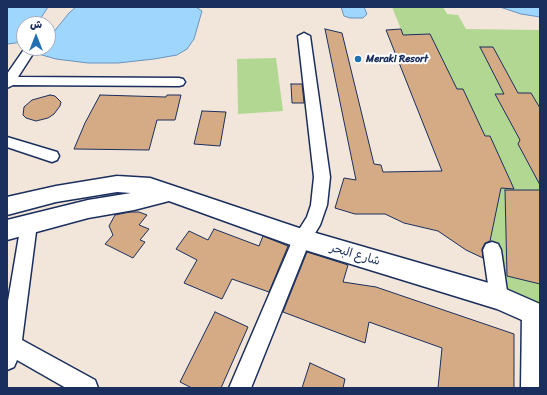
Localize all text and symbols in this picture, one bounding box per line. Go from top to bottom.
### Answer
text: ش [30,15,42,34]
north arrow [16,16,56,56]
place label: Meraki Resort [366,53,428,65]
marker: Meraki Resort [353,54,363,64]
street label: شارع البحر [328,241,382,269]

